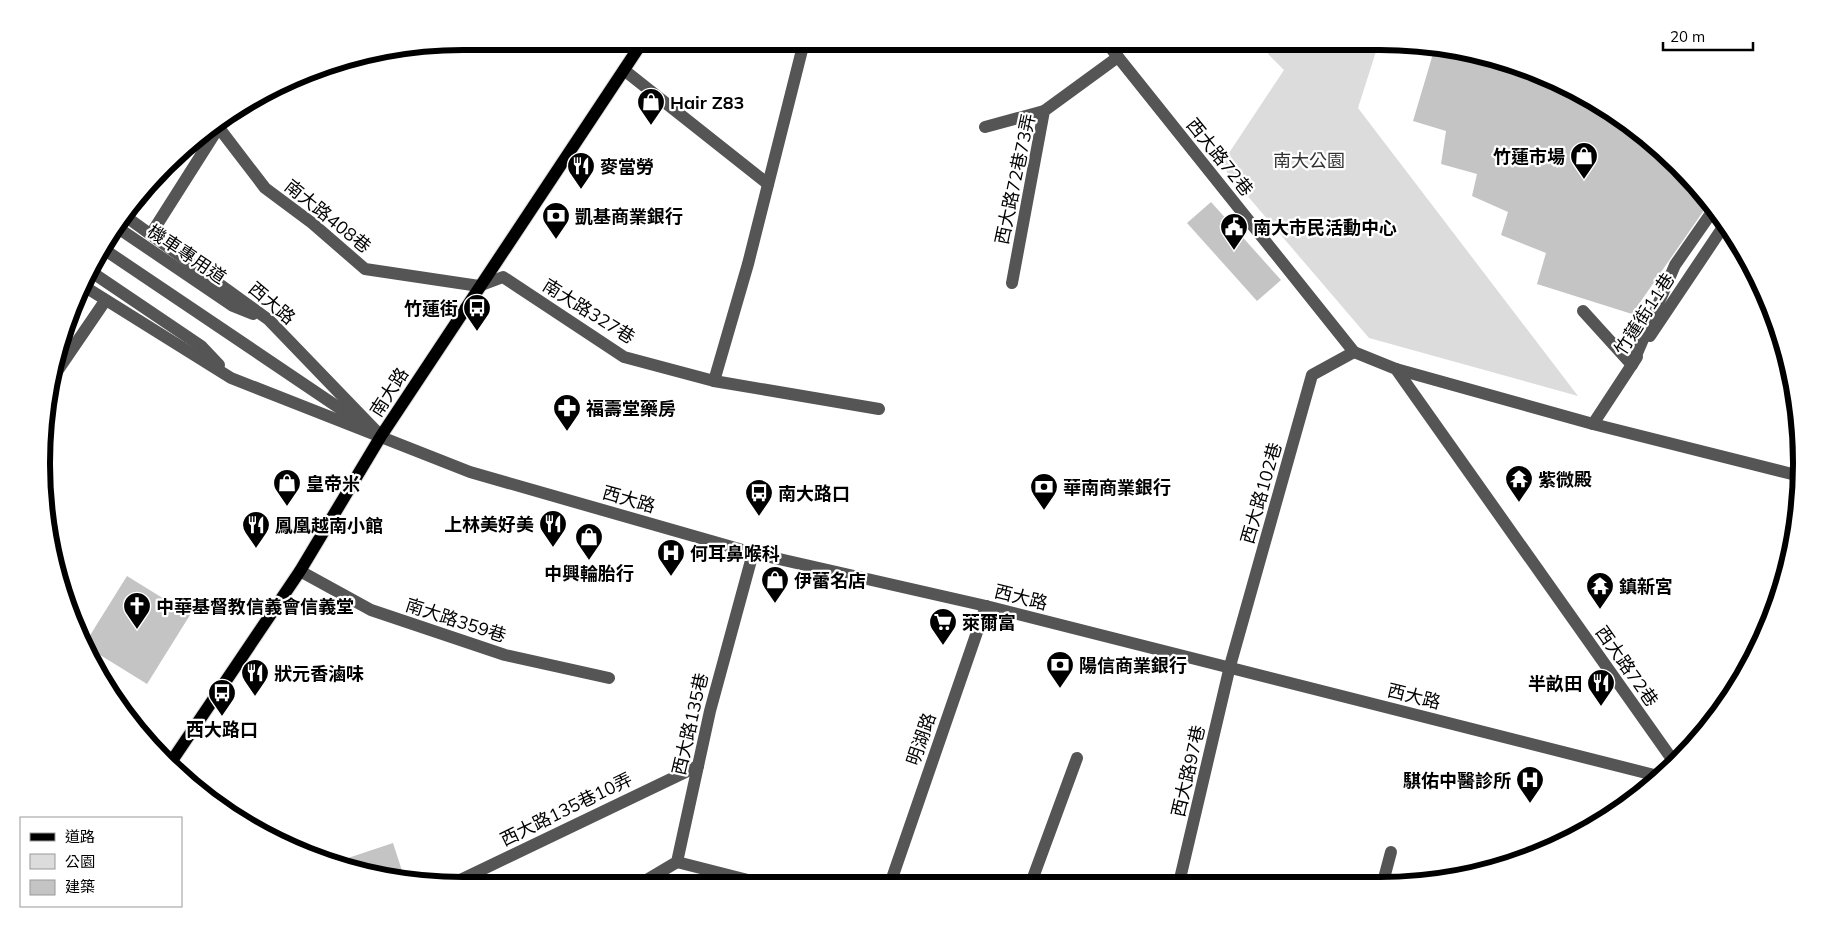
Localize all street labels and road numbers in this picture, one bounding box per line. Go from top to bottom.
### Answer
street label: 西大路72巷73弄 [990,111,1040,247]
street label: 西大路72巷 [1182,113,1258,201]
street label: 南大路408巷 [280,174,376,258]
street label: 機車專用道 [143,219,231,289]
street label: 竹蓮街11巷 [1609,268,1679,360]
street label: 南大路327巷 [539,274,639,348]
street label: 西大路 [244,277,300,329]
street label: 南大路 [365,363,413,421]
street label: 西大路102巷 [1236,440,1286,546]
street label: 西大路 [600,481,658,517]
street label: 西大路 [992,579,1050,615]
street label: 南大路359巷 [403,593,509,647]
street label: 西大路72巷 [1591,621,1663,711]
street label: 西大路135巷 [667,671,713,777]
street label: 西大路 [1385,678,1443,714]
street label: 明湖路 [901,710,941,768]
street label: 西大路97巷 [1166,723,1210,819]
street label: 西大路135巷10弄 [496,767,636,851]

